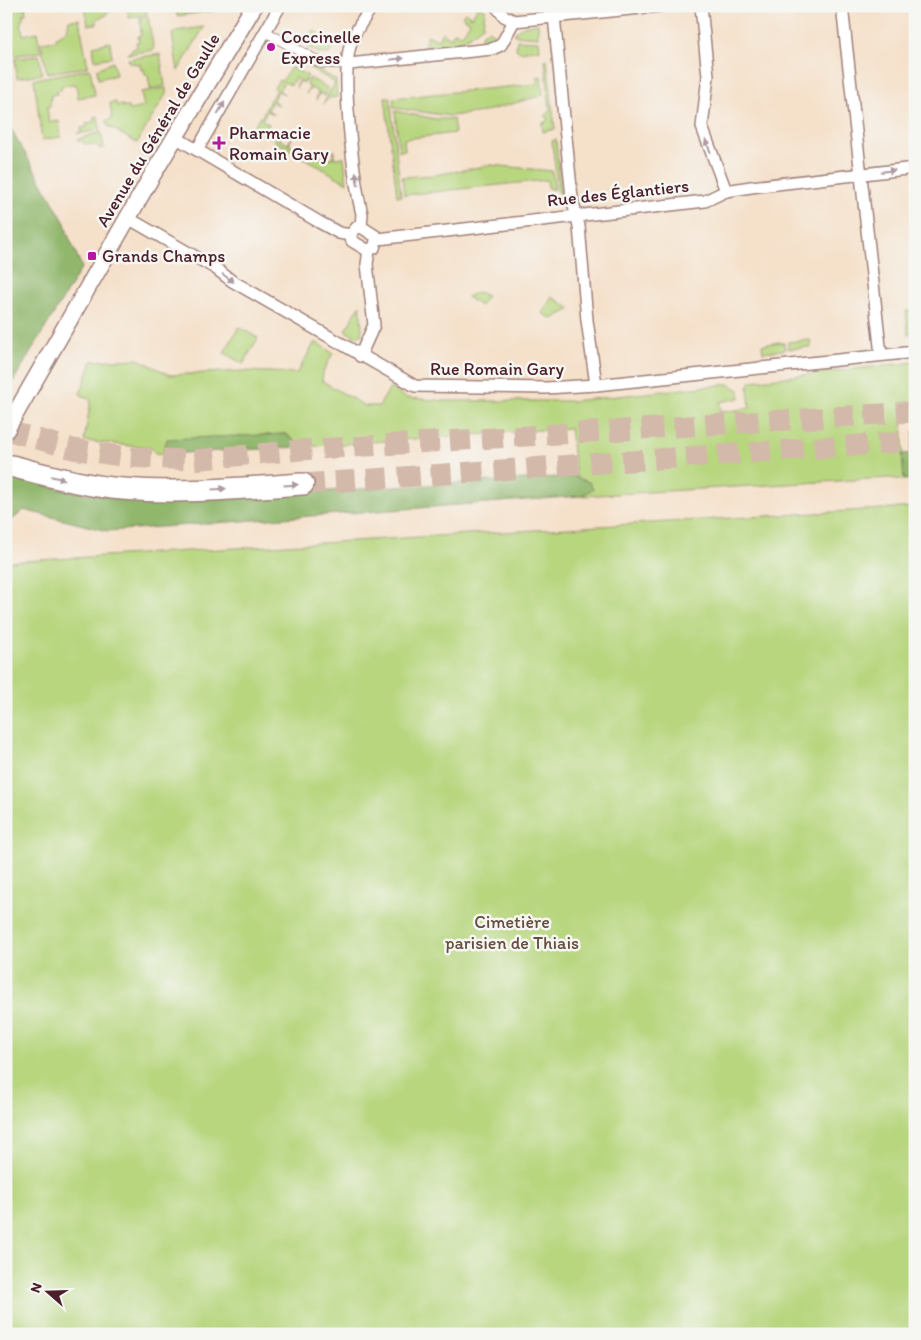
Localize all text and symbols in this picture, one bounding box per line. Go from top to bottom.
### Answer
place label: Coccinelle Express [281,26,361,69]
street label: Avenue du Général de Gaulle [91,29,225,231]
marker: Coccinelle Express [265,41,277,53]
one-way arrow [389,55,405,63]
one-way arrow [217,101,225,115]
place label: Pharmacie Romain Gary [229,122,329,165]
marker: Pharmacie Romain Gary [213,137,225,149]
one-way arrow [704,138,712,153]
one-way arrow [880,167,896,175]
one-way arrow [353,170,361,186]
street label: Rue des Églantiers [546,175,690,211]
place label: Grands Champs [102,245,225,267]
marker: Grands Champs [86,250,98,262]
one-way arrow [221,273,235,283]
street label: Rue Romain Gary [430,358,564,380]
one-way arrow [50,474,65,482]
one-way arrow [283,481,299,489]
one-way arrow [211,485,227,493]
park label: Cimetière parisien de Thiais [445,911,579,954]
north arrow [22,1268,72,1318]
text: N [27,1280,46,1295]

